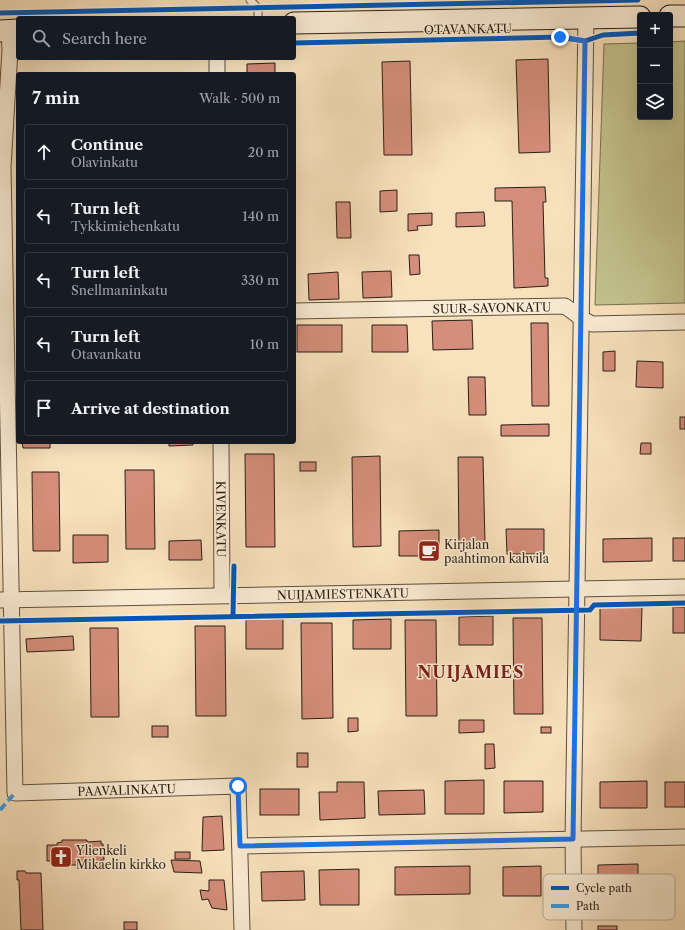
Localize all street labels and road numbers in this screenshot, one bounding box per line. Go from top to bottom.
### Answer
street label: OTAVANKATU [424,21,512,37]
street label: SUUR-SAVONKATU [433,299,551,316]
street label: KIVENKATU [214,481,229,557]
street label: NUIJAMIESTENKATU [277,585,409,602]
street label: PAAVALINKATU [77,780,176,799]

